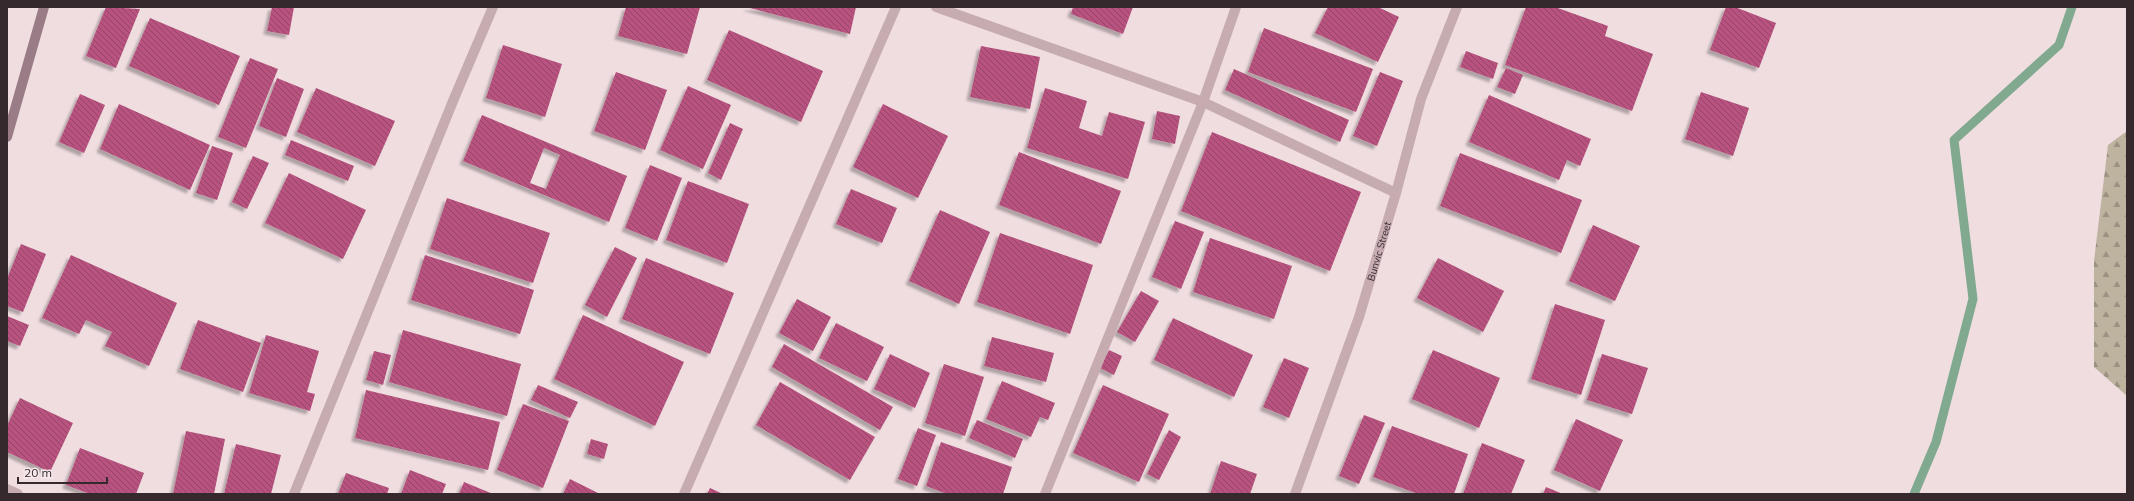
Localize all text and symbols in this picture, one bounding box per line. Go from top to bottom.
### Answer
street label: Bunvic Street [1364,219,1394,282]
scale bar [18,459,107,485]
text: 20 m [24,465,52,480]

